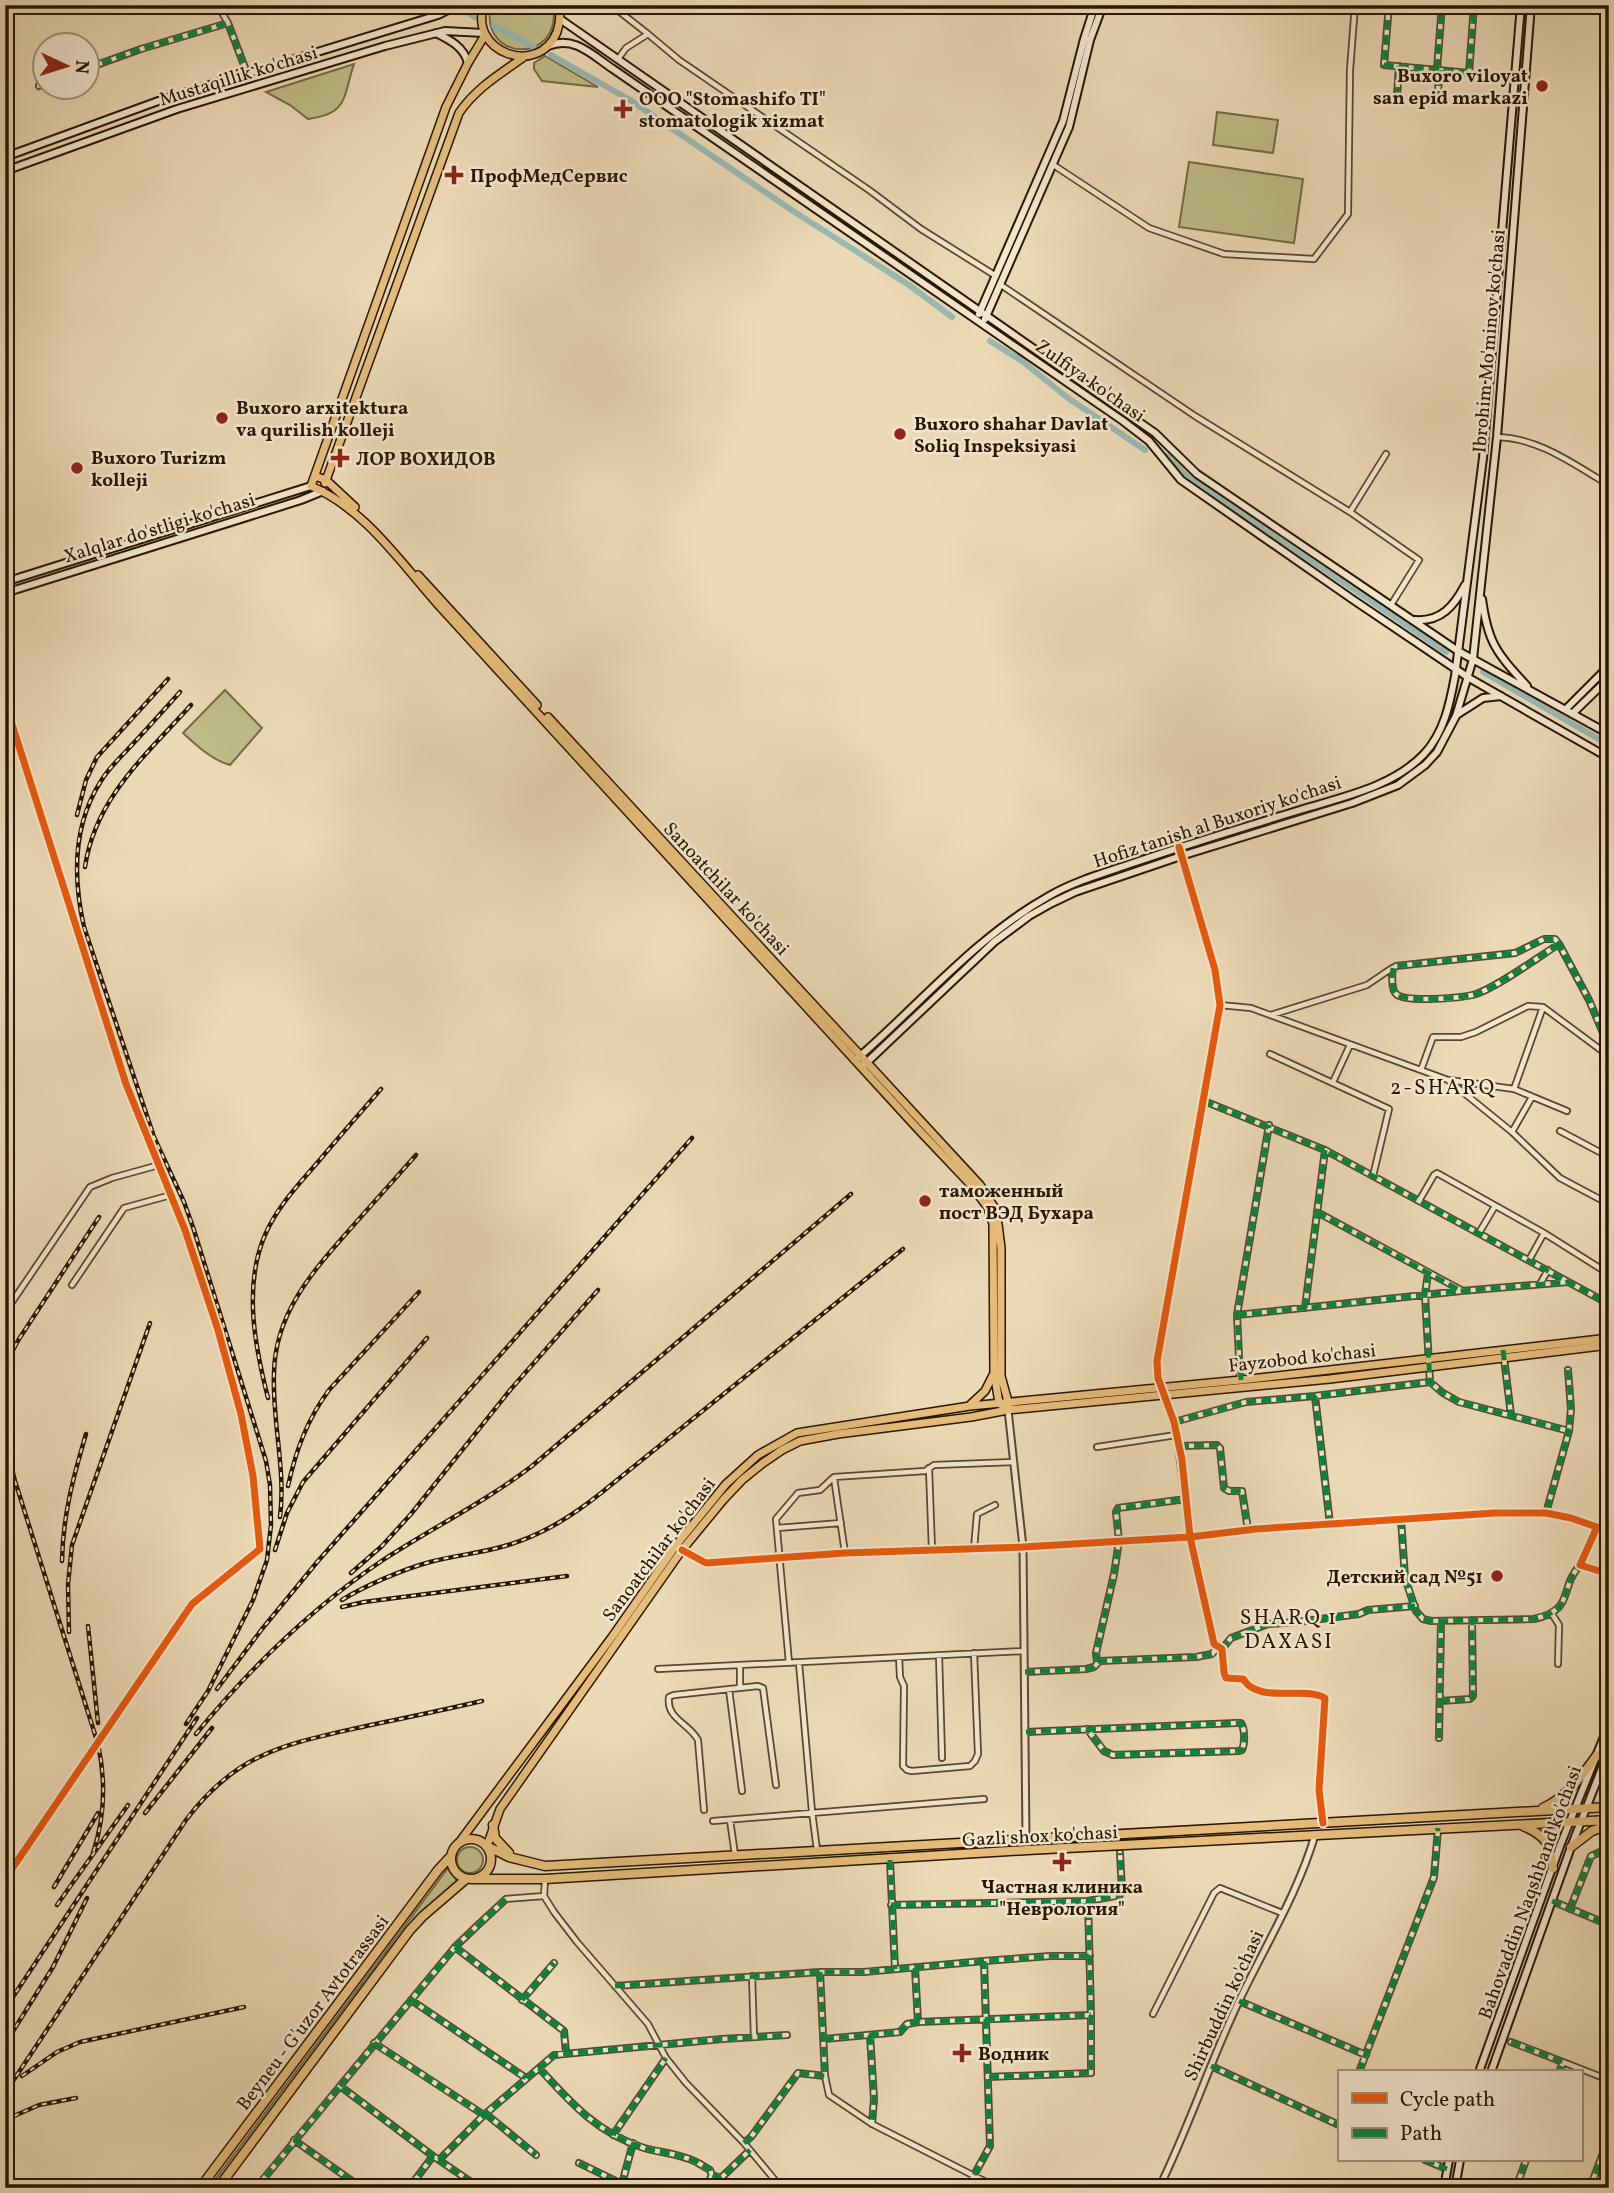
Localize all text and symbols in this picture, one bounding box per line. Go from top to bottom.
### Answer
north arrow [32,32,102,102]
street label: Mustaqillik ko'chasi [156,40,321,113]
text: N [67,59,94,75]
place label: Buxoro viloyat san epid markazi [1373,64,1528,112]
marker: Buxoro viloyat san epid markazi [1534,78,1550,94]
place label: OOO "Stomashifo TI" stomatologik xizmat [639,87,826,135]
marker: OOO "Stomashifo TI" stomatologik xizmat [613,99,633,119]
place label: ПрофМедСервис [470,164,628,190]
marker: ПрофМедСервис [444,165,464,185]
street label: Ibrohim Mo'minov ko'chasi [1467,228,1513,454]
street label: Zulfiya ko'chasi [1030,334,1150,429]
place label: Buxoro arxitektura va qurilish kolleji [236,396,408,444]
marker: Buxoro arxitektura va qurilish kolleji [214,410,230,426]
place label: Buxoro shahar Davlat Soliq Inspeksiyasi [914,412,1108,460]
marker: Buxoro shahar Davlat Soliq Inspeksiyasi [892,426,908,442]
place label: Buxoro Turizm kolleji [91,446,226,494]
place label: ЛОР ВОХИДОВ [356,447,496,473]
marker: ЛОР ВОХИДОВ [330,448,350,468]
marker: Buxoro Turizm kolleji [69,460,85,476]
street label: Xalqlar do'stligi ko'chasi [61,487,259,570]
street label: Hofiz tanish al Buxoriy ko'chasi [1090,770,1345,875]
street label: Sanoatchilar ko'chasi [657,817,795,962]
district label: 2-SHARQ [1390,1074,1496,1103]
place label: таможенный пост ВЭД Бухара [939,1179,1094,1227]
marker: таможенный пост ВЭД Бухара [917,1193,933,1209]
street label: Fayzobod ko'chasi [1227,1338,1378,1380]
street label: Sanoatchilar ko'chasi [597,1473,722,1627]
place label: Детский сад №51 [1326,1565,1483,1591]
marker: Детский сад №51 [1489,1568,1505,1584]
district label: SHARQ 1 DAXASI [1240,1604,1338,1657]
street label: Bahovaddin Naqshband ko'chasi [1473,1762,1589,2023]
street label: Gazli shox ko'chasi [962,1820,1119,1854]
marker: Частная клиника "Неврология" [1052,1852,1072,1872]
place label: Частная клиника "Неврология" [981,1875,1143,1923]
street label: Beyneu - G'uzor Avtotrassasi [231,1910,396,2116]
street label: Shirbuddin ko'chasi [1178,1926,1271,2086]
place label: Водник [978,2042,1050,2068]
marker: Водник [952,2043,972,2063]
legend [1338,2070,1582,2162]
text: Cycle path [1400,2086,1495,2115]
text: Path [1400,2120,1442,2149]

